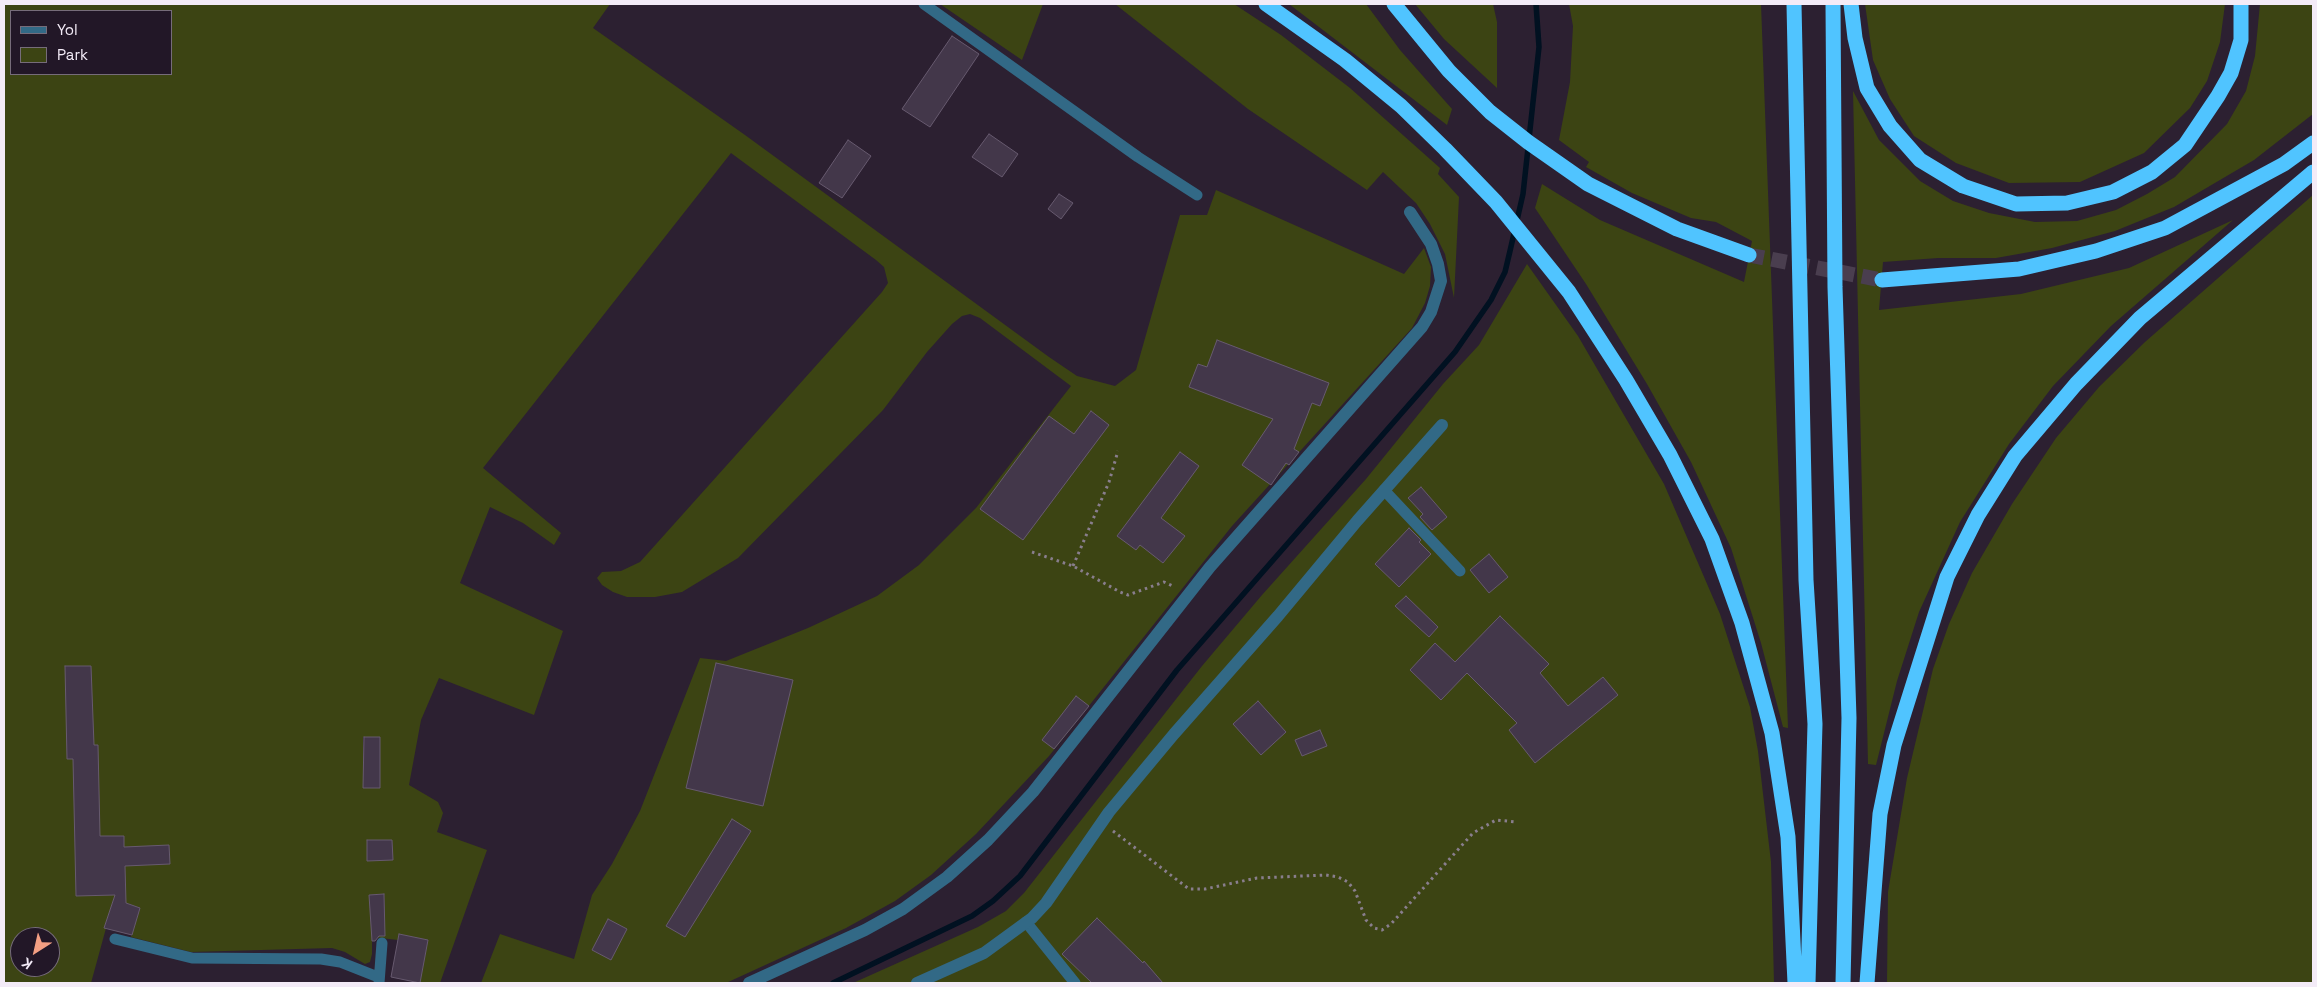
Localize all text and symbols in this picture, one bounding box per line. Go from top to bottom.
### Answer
legend [10,10,172,75]
text: Yol [57,20,78,39]
text: Park [57,45,88,64]
north arrow [10,927,60,977]
text: K [18,954,36,973]

